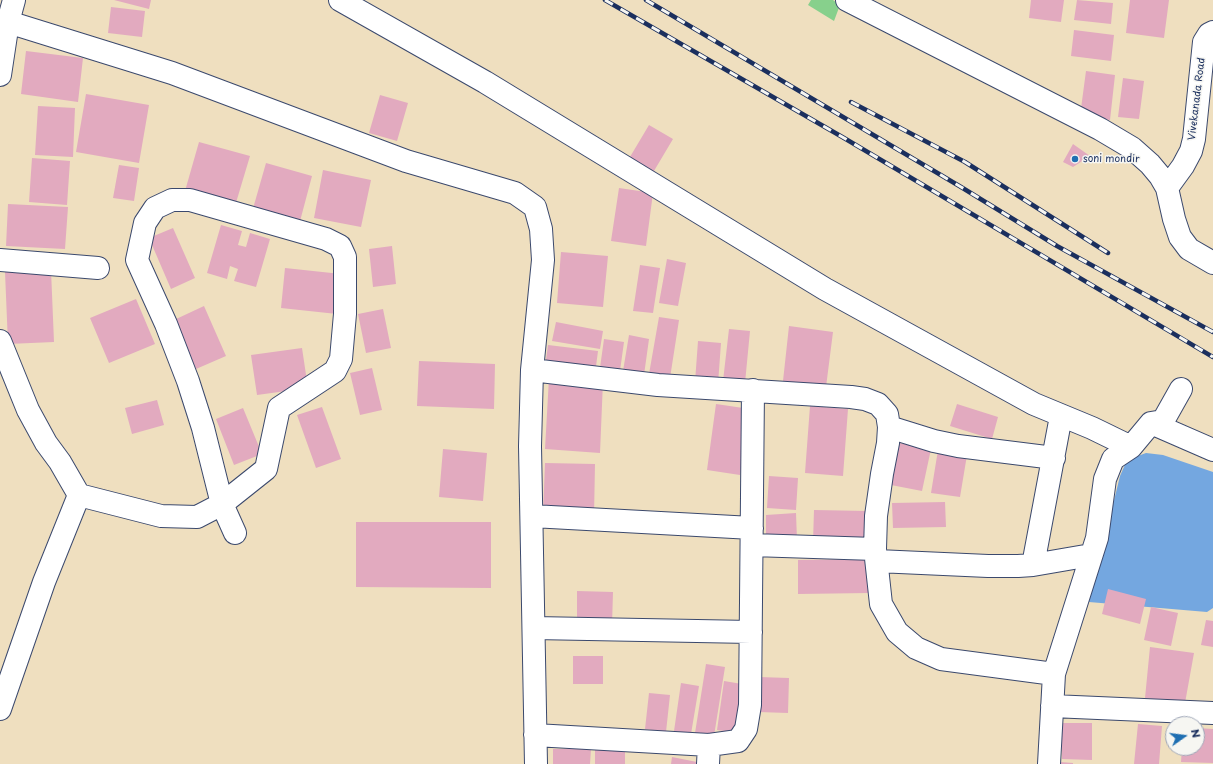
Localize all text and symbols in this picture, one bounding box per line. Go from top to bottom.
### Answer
street label: Vivekanada Road [1186,57,1208,141]
place label: soni mondir [1083,153,1139,165]
marker: soni mondir [1070,154,1080,164]
north arrow [1165,716,1205,756]
text: N [1187,727,1205,740]

